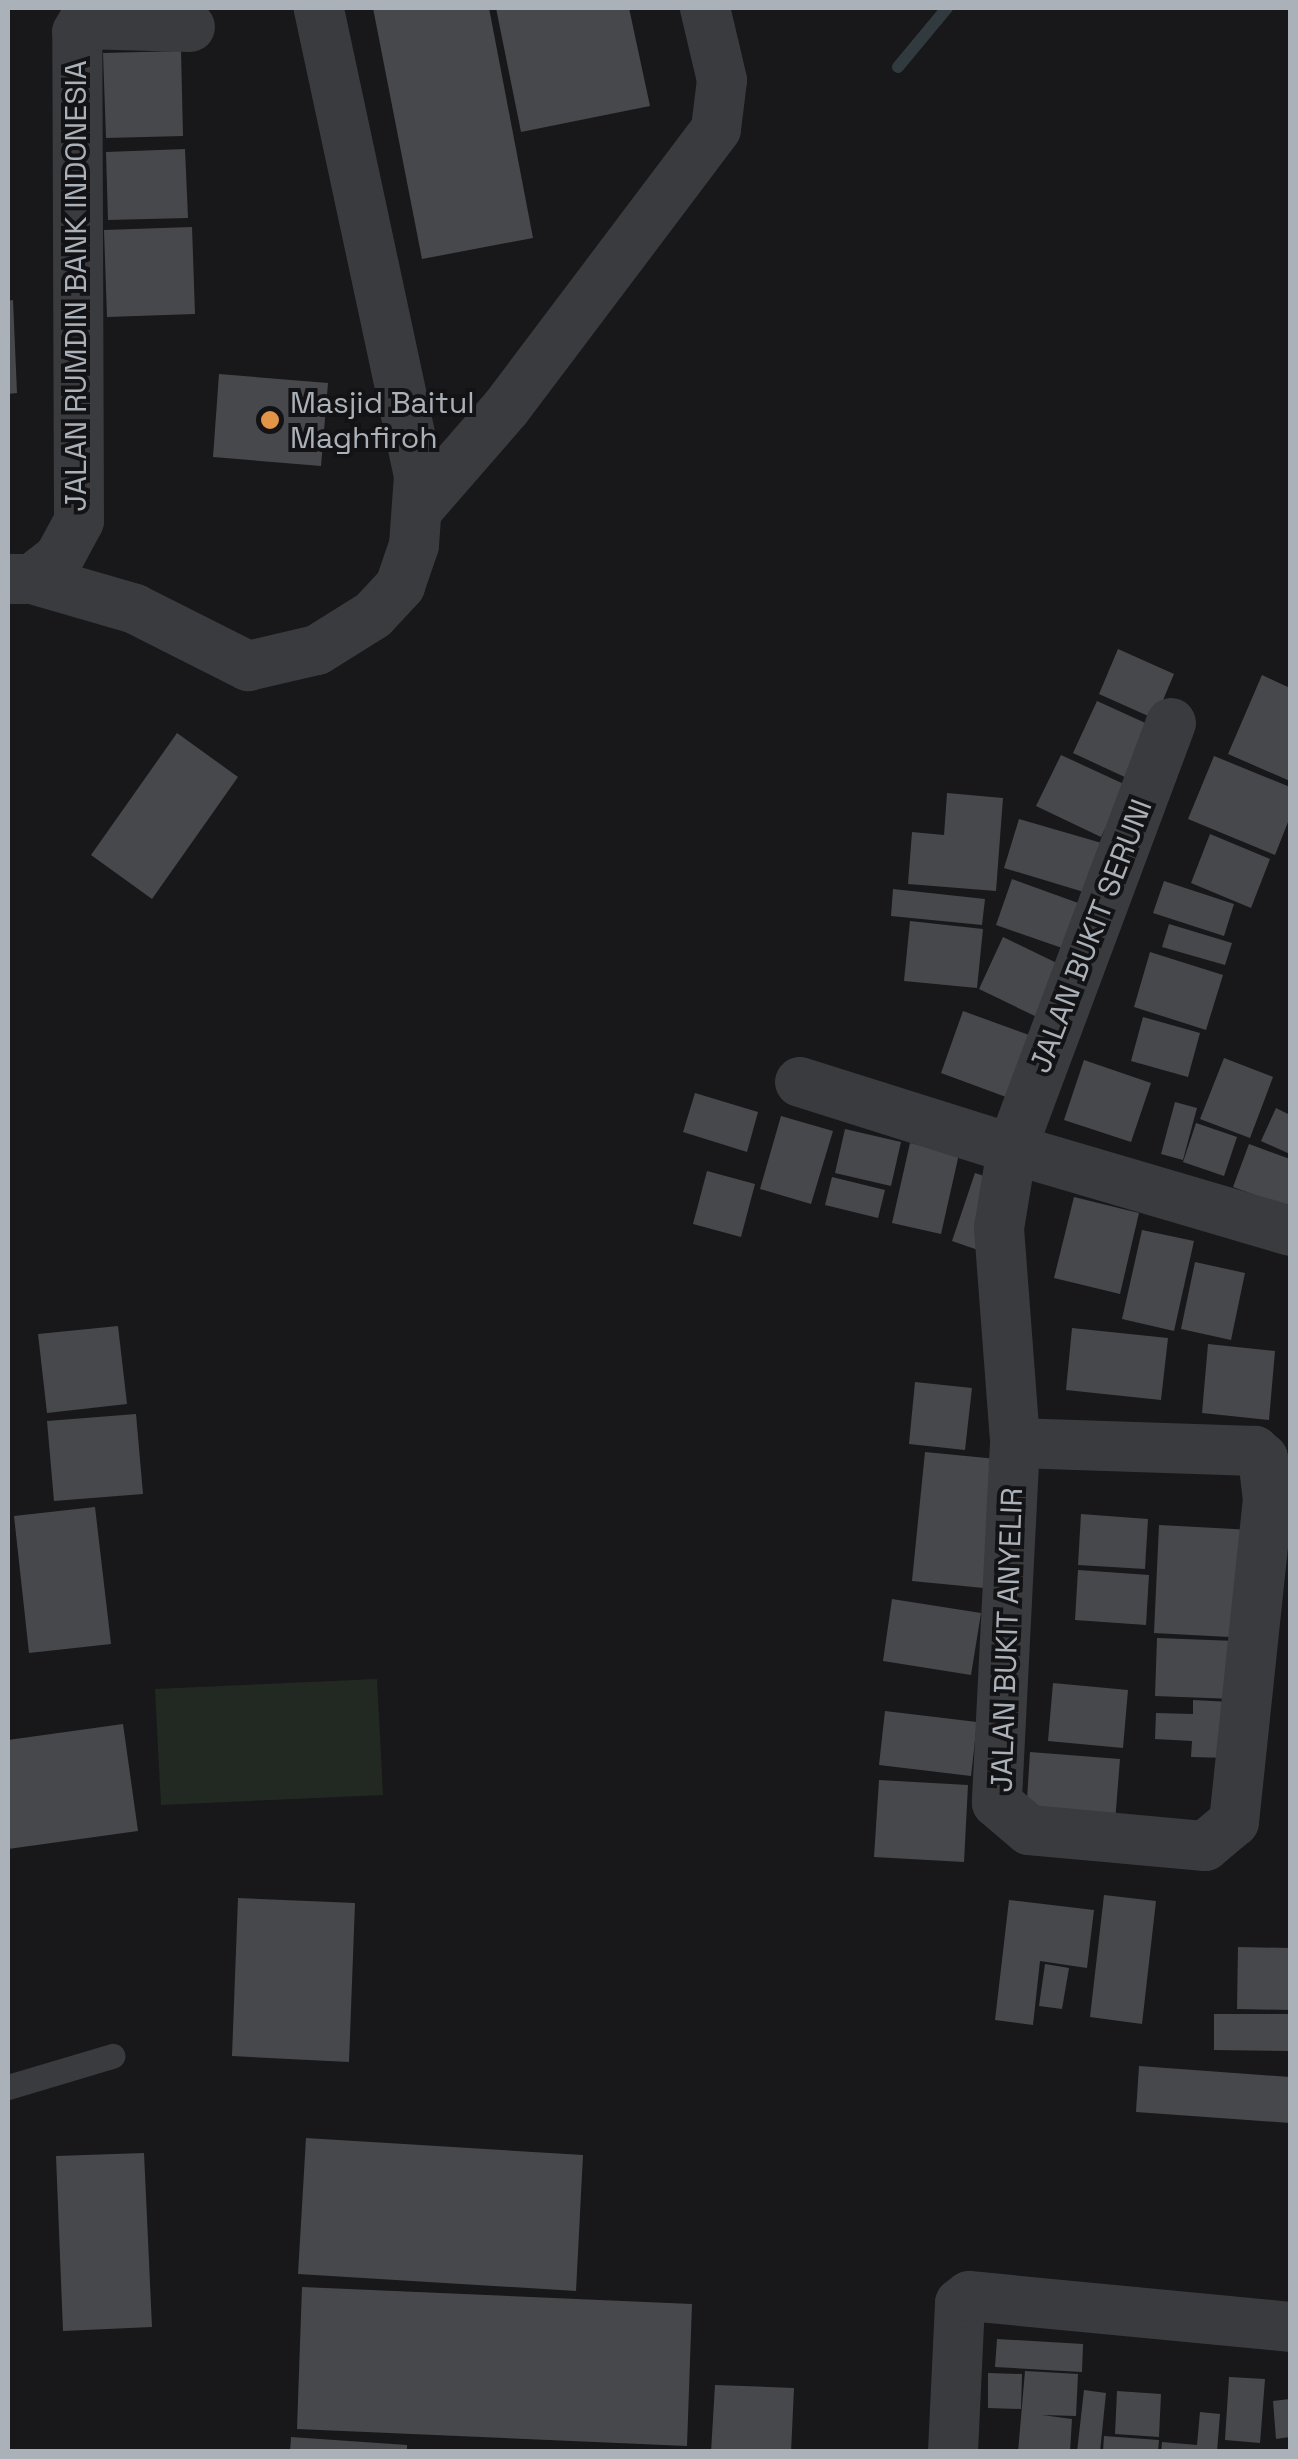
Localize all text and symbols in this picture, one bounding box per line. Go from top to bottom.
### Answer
street label: JALAN RUMDIN BANK INDONESIA [58,60,94,512]
place label: Masjid Baitul Maghfiroh [290,385,475,456]
marker: Masjid Baitul Maghfiroh [259,409,281,431]
street label: JALAN BUKIT SERUNI [1022,794,1160,1078]
street label: JALAN BUKIT ANYELIR [984,1486,1030,1794]

